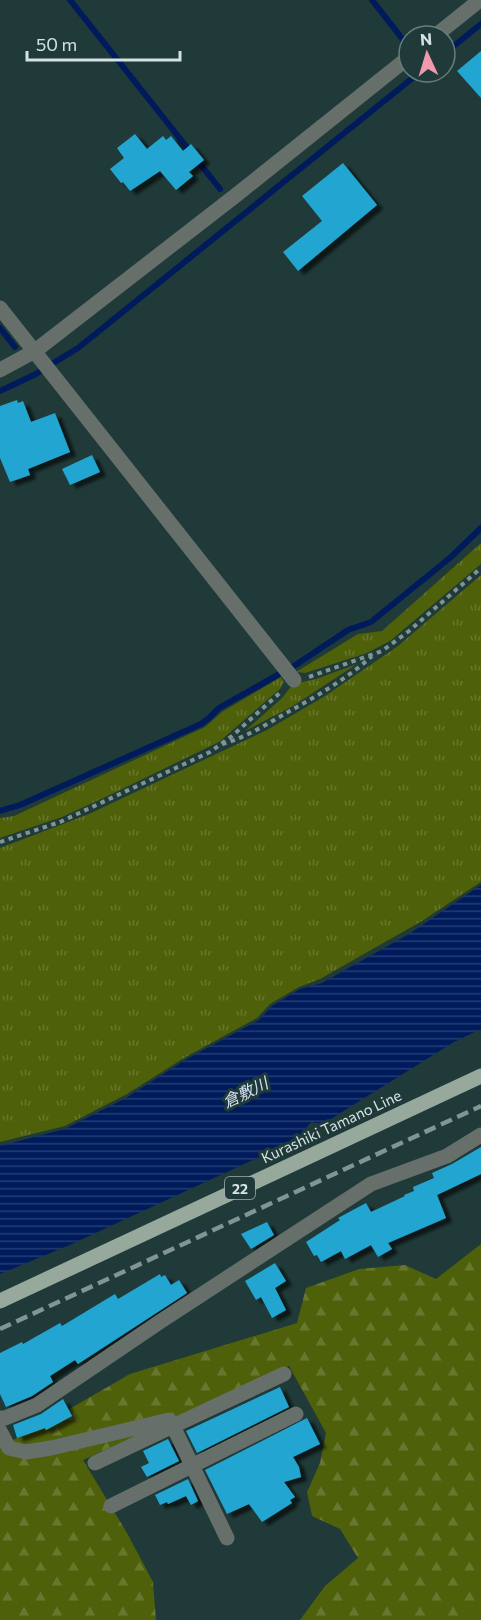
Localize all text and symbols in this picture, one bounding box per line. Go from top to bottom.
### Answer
scale bar [27,24,180,62]
north arrow [397,24,457,84]
text: N [419,29,433,48]
text: 50 m [36,33,77,55]
water label: 倉敷川 [219,1072,273,1111]
street label: Kurashiki Tamano Line [258,1086,404,1166]
road number: 22 [225,1177,255,1199]

